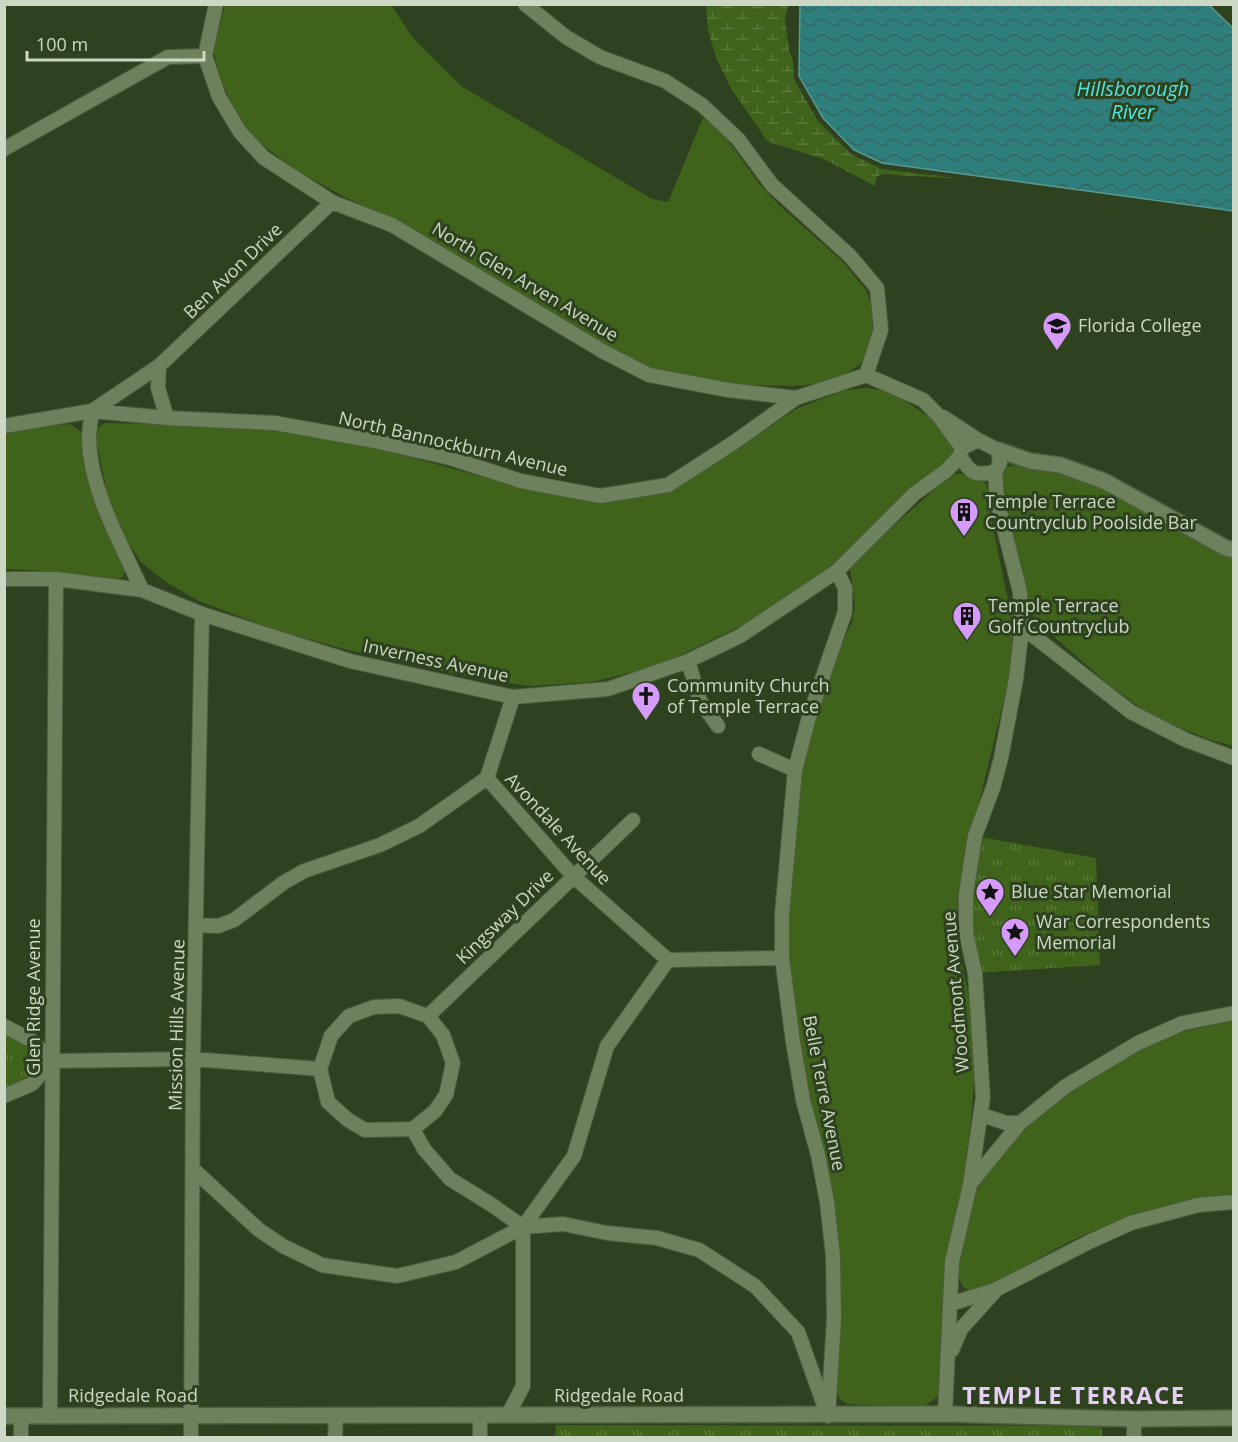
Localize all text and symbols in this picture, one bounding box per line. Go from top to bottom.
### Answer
scale bar [27,24,204,62]
text: 100 m [36,32,88,56]
water label: Hillsborough River [1077,75,1189,125]
street label: North Glen Arven Avenue [428,216,623,346]
street label: Ben Avon Drive [178,217,287,324]
school or university icon: Florida College [1041,310,1073,352]
place label: Florida College [1078,313,1202,337]
street label: North Bannockburn Avenue [336,405,570,481]
place label: Temple Terrace Countryclub Poolside Bar [985,489,1198,534]
building icon: Temple Terrace Countryclub Poolside Bar [948,496,980,538]
place label: Temple Terrace Golf Countryclub [988,593,1129,638]
building icon: Temple Terrace Golf Countryclub [951,600,983,642]
street label: Inverness Avenue [361,633,511,687]
place label: Community Church of Temple Terrace [667,673,830,718]
church icon: Community Church of Temple Terrace [630,680,662,722]
street label: Avondale Avenue [500,767,617,890]
street label: Kingsway Drive [450,864,558,969]
place icon: Blue Star Memorial [974,876,1006,918]
place label: Blue Star Memorial [1011,879,1172,903]
place label: War Correspondents Memorial [1036,909,1210,954]
street label: Woodmont Avenue [936,911,974,1074]
place icon: War Correspondents Memorial [999,916,1031,958]
street label: Glen Ridge Avenue [21,918,45,1076]
street label: Mission Hills Avenue [163,939,189,1111]
street label: Belle Terre Avenue [798,1013,852,1173]
district label: TEMPLE TERRACE [962,1378,1186,1411]
street label: Ridgedale Road [68,1383,198,1407]
street label: Ridgedale Road [554,1383,684,1407]

